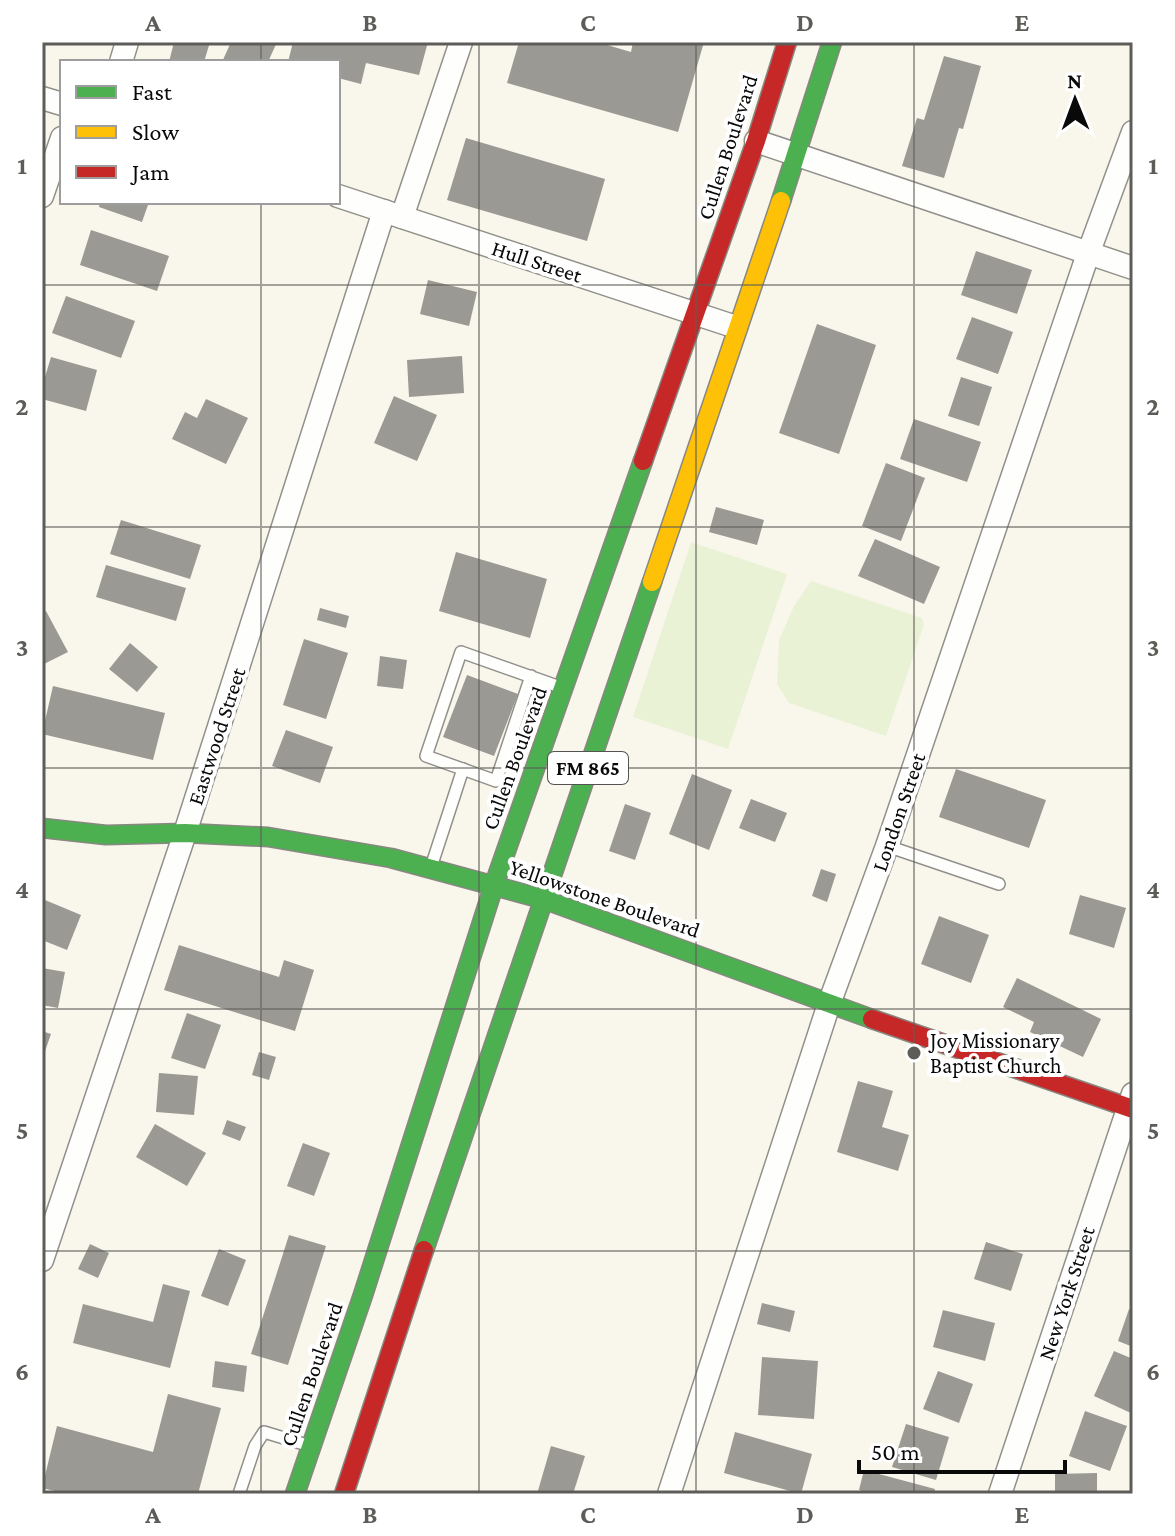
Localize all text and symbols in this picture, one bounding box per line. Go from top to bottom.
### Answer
text: A [144,8,161,37]
text: B [362,8,378,37]
text: C [580,8,596,37]
text: D [796,8,814,37]
text: E [1015,8,1030,37]
legend [60,60,340,204]
north arrow [1035,60,1115,140]
text: N [1067,68,1082,93]
street label: Cullen Boulevard [692,71,763,223]
text: Fast [132,78,173,105]
text: Slow [132,118,179,145]
text: 1 [17,151,27,180]
text: 1 [1148,151,1158,180]
text: Jam [130,158,170,185]
street label: Hull Street [489,235,586,288]
text: 2 [15,392,29,421]
text: 2 [1146,392,1160,421]
text: 3 [16,633,28,662]
text: 3 [1147,633,1159,662]
street label: Eastwood Street [182,664,251,808]
street label: Cullen Boulevard [477,683,552,833]
street label: London Street [867,749,931,875]
road number: FM 865 [548,752,628,784]
street label: Yellowstone Boulevard [506,854,704,943]
text: 4 [15,875,29,904]
text: 4 [1146,875,1160,904]
place label: Joy Missionary Baptist Church [928,1028,1062,1078]
marker: Joy Missionary Baptist Church [905,1044,923,1062]
text: 5 [16,1116,28,1145]
text: 5 [1147,1116,1159,1145]
street label: New York Street [1033,1222,1100,1363]
street label: Cullen Boulevard [275,1298,348,1450]
text: 6 [15,1357,29,1386]
text: 6 [1146,1357,1160,1386]
scale bar [859,1424,1065,1474]
text: 50 m [871,1438,920,1465]
text: A [144,1500,161,1529]
text: B [362,1500,378,1529]
text: C [580,1500,596,1529]
text: D [796,1500,814,1529]
text: E [1015,1500,1030,1529]

